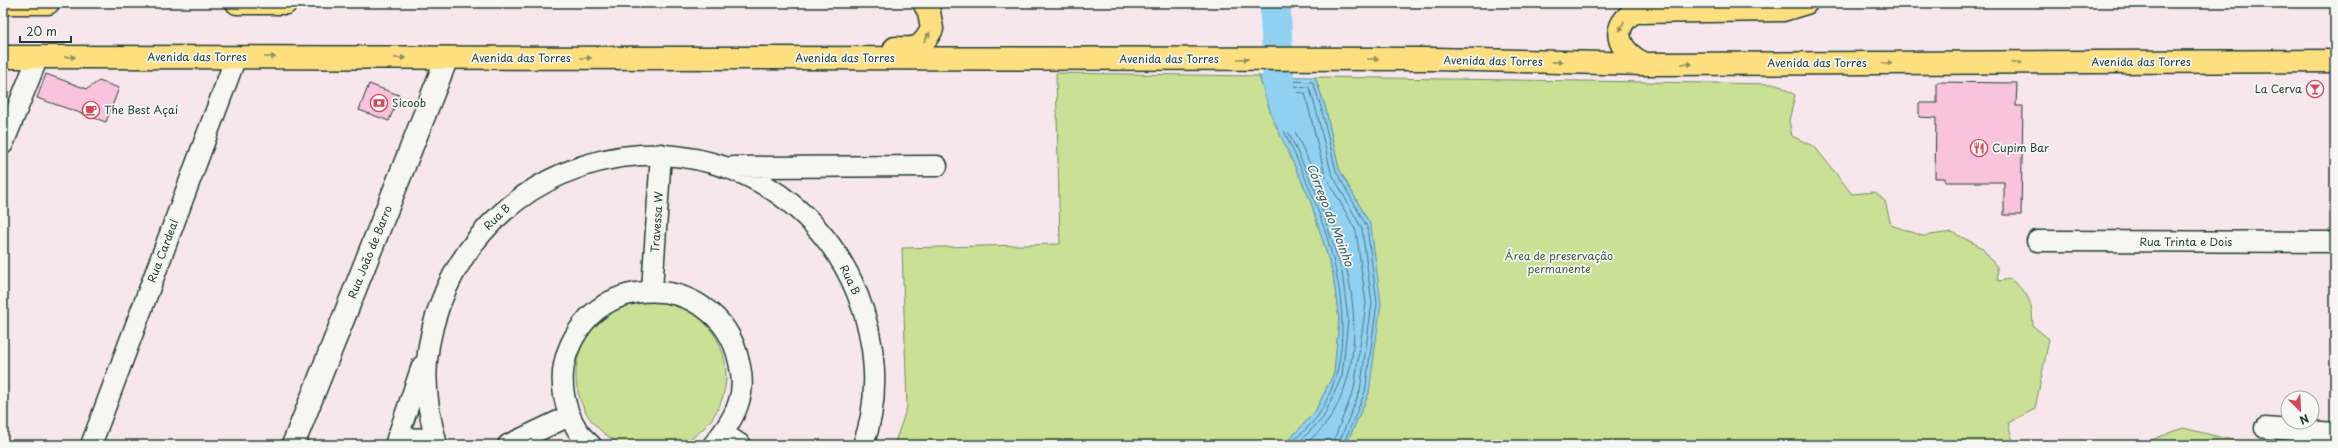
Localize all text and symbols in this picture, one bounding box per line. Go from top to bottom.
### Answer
scale bar [20,18,71,44]
one-way arrow [1619,20,1625,32]
text: 20 m [26,22,57,40]
one-way arrow [923,32,931,42]
street label: Avenida das Torres [147,48,247,65]
street label: Avenida das Torres [471,49,571,66]
street label: Avenida das Torres [795,49,895,66]
street label: Avenida das Torres [1119,50,1219,67]
street label: Avenida das Torres [1443,51,1543,70]
street label: Avenida das Torres [2091,53,2191,70]
one-way arrow [64,54,77,60]
one-way arrow [264,54,277,60]
street label: Avenida das Torres [1767,54,1867,71]
one-way arrow [394,55,407,61]
one-way arrow [580,55,593,61]
one-way arrow [1237,56,1250,62]
one-way arrow [1367,56,1380,62]
one-way arrow [1551,59,1564,65]
one-way arrow [1881,60,1894,66]
one-way arrow [2011,60,2024,66]
one-way arrow [1681,61,1694,67]
bar icon: La Cerva [2305,79,2325,99]
place label: La Cerva [2255,80,2302,97]
bank icon: Sicoob [369,93,389,113]
place label: Sicoob [392,94,426,111]
cafe icon: The Best Açaí [81,100,101,120]
place label: The Best Açaí [104,101,178,118]
restaurant icon: Cupim Bar [1969,138,1989,158]
place label: Cupim Bar [1992,139,2049,156]
water label: Córrego do Moinho [1303,160,1359,270]
street label: Travessa W [646,190,667,253]
street label: Rua B [479,200,514,234]
street label: Rua João de Barro [343,203,396,301]
street label: Rua Cardeal [143,217,182,285]
street label: Rua Trinta e Dois [2140,233,2232,250]
park label: Área de preservação permanente [1505,247,1613,277]
street label: Rua B [836,262,865,298]
north arrow [2280,390,2320,430]
text: N [2297,410,2312,429]

